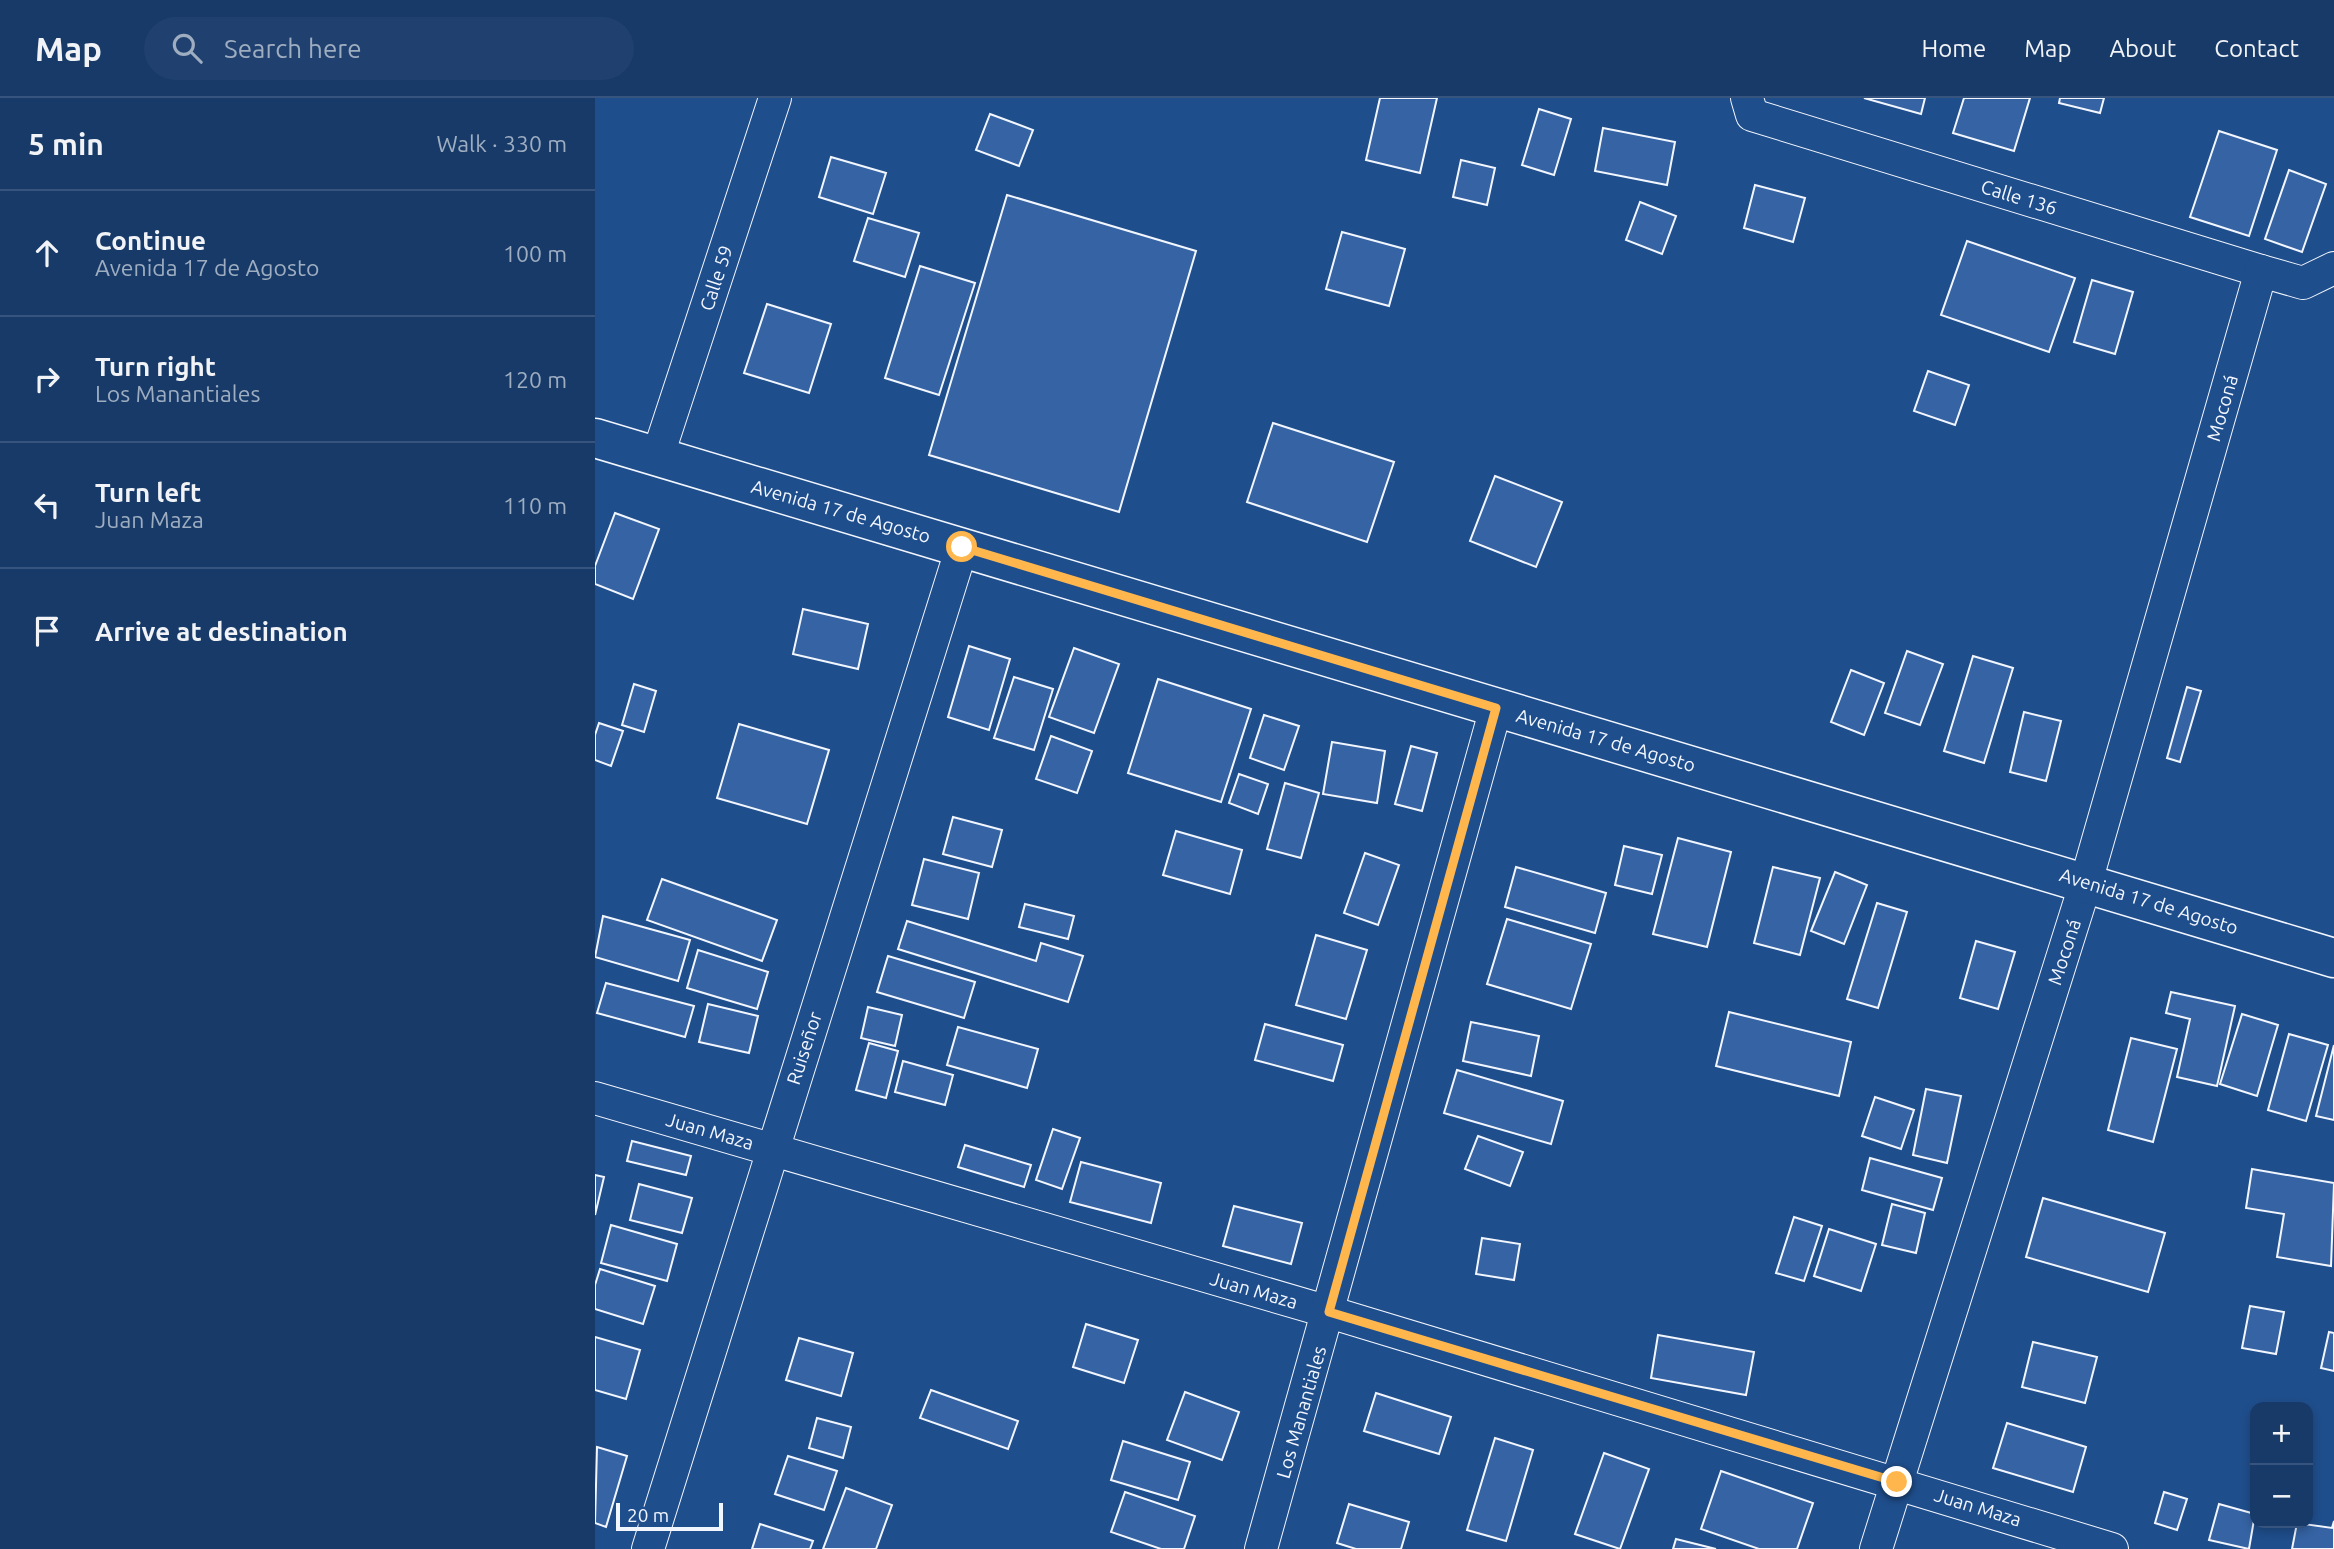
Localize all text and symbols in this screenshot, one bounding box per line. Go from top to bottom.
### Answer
search box [144,17,634,80]
icon: search [168,29,206,67]
text: Map [35,30,102,67]
text: Search here [224,34,362,63]
text: Home [1921,35,1986,62]
text: Map [2024,35,2071,62]
text: About [2109,35,2176,62]
text: Contact [2214,35,2299,62]
text: 5 min [28,127,104,161]
text: Walk · 330 m [436,131,567,156]
street label: Calle 136 [1978,175,2060,219]
text: Continue [95,226,206,255]
icon: ahead [28,234,66,272]
text: 100 m [503,241,567,266]
street label: Calle 59 [695,242,737,314]
text: Avenida 17 de Agosto [95,255,319,280]
text: Turn right [95,352,216,381]
icon: right [28,360,66,398]
text: 120 m [503,367,567,392]
street label: Moconá [2202,372,2242,444]
text: Los Manantiales [95,381,260,406]
street label: Avenida 17 de Agosto [749,475,933,547]
text: Turn left [95,478,201,507]
icon: left [28,486,66,524]
text: 110 m [503,493,567,518]
text: Juan Maza [95,507,204,532]
route start [946,531,977,562]
icon: arrive [28,612,66,650]
text: Arrive at destination [95,617,348,646]
street label: Avenida 17 de Agosto [1514,704,1698,776]
street label: Avenida 17 de Agosto [2057,863,2241,939]
street label: Moconá [2043,916,2085,988]
street label: Ruiseñor [782,1009,826,1087]
street label: Juan Maza [664,1108,756,1154]
street label: Juan Maza [1208,1267,1300,1313]
street label: Los Manantiales [1272,1343,1330,1481]
map controls [2250,1402,2313,1528]
button: + [2250,1402,2313,1465]
button: − [2250,1465,2313,1528]
route end [1881,1466,1912,1497]
street label: Juan Maza [1932,1483,2024,1531]
scale bar [616,1500,723,1532]
text: 20 m [627,1504,669,1526]

